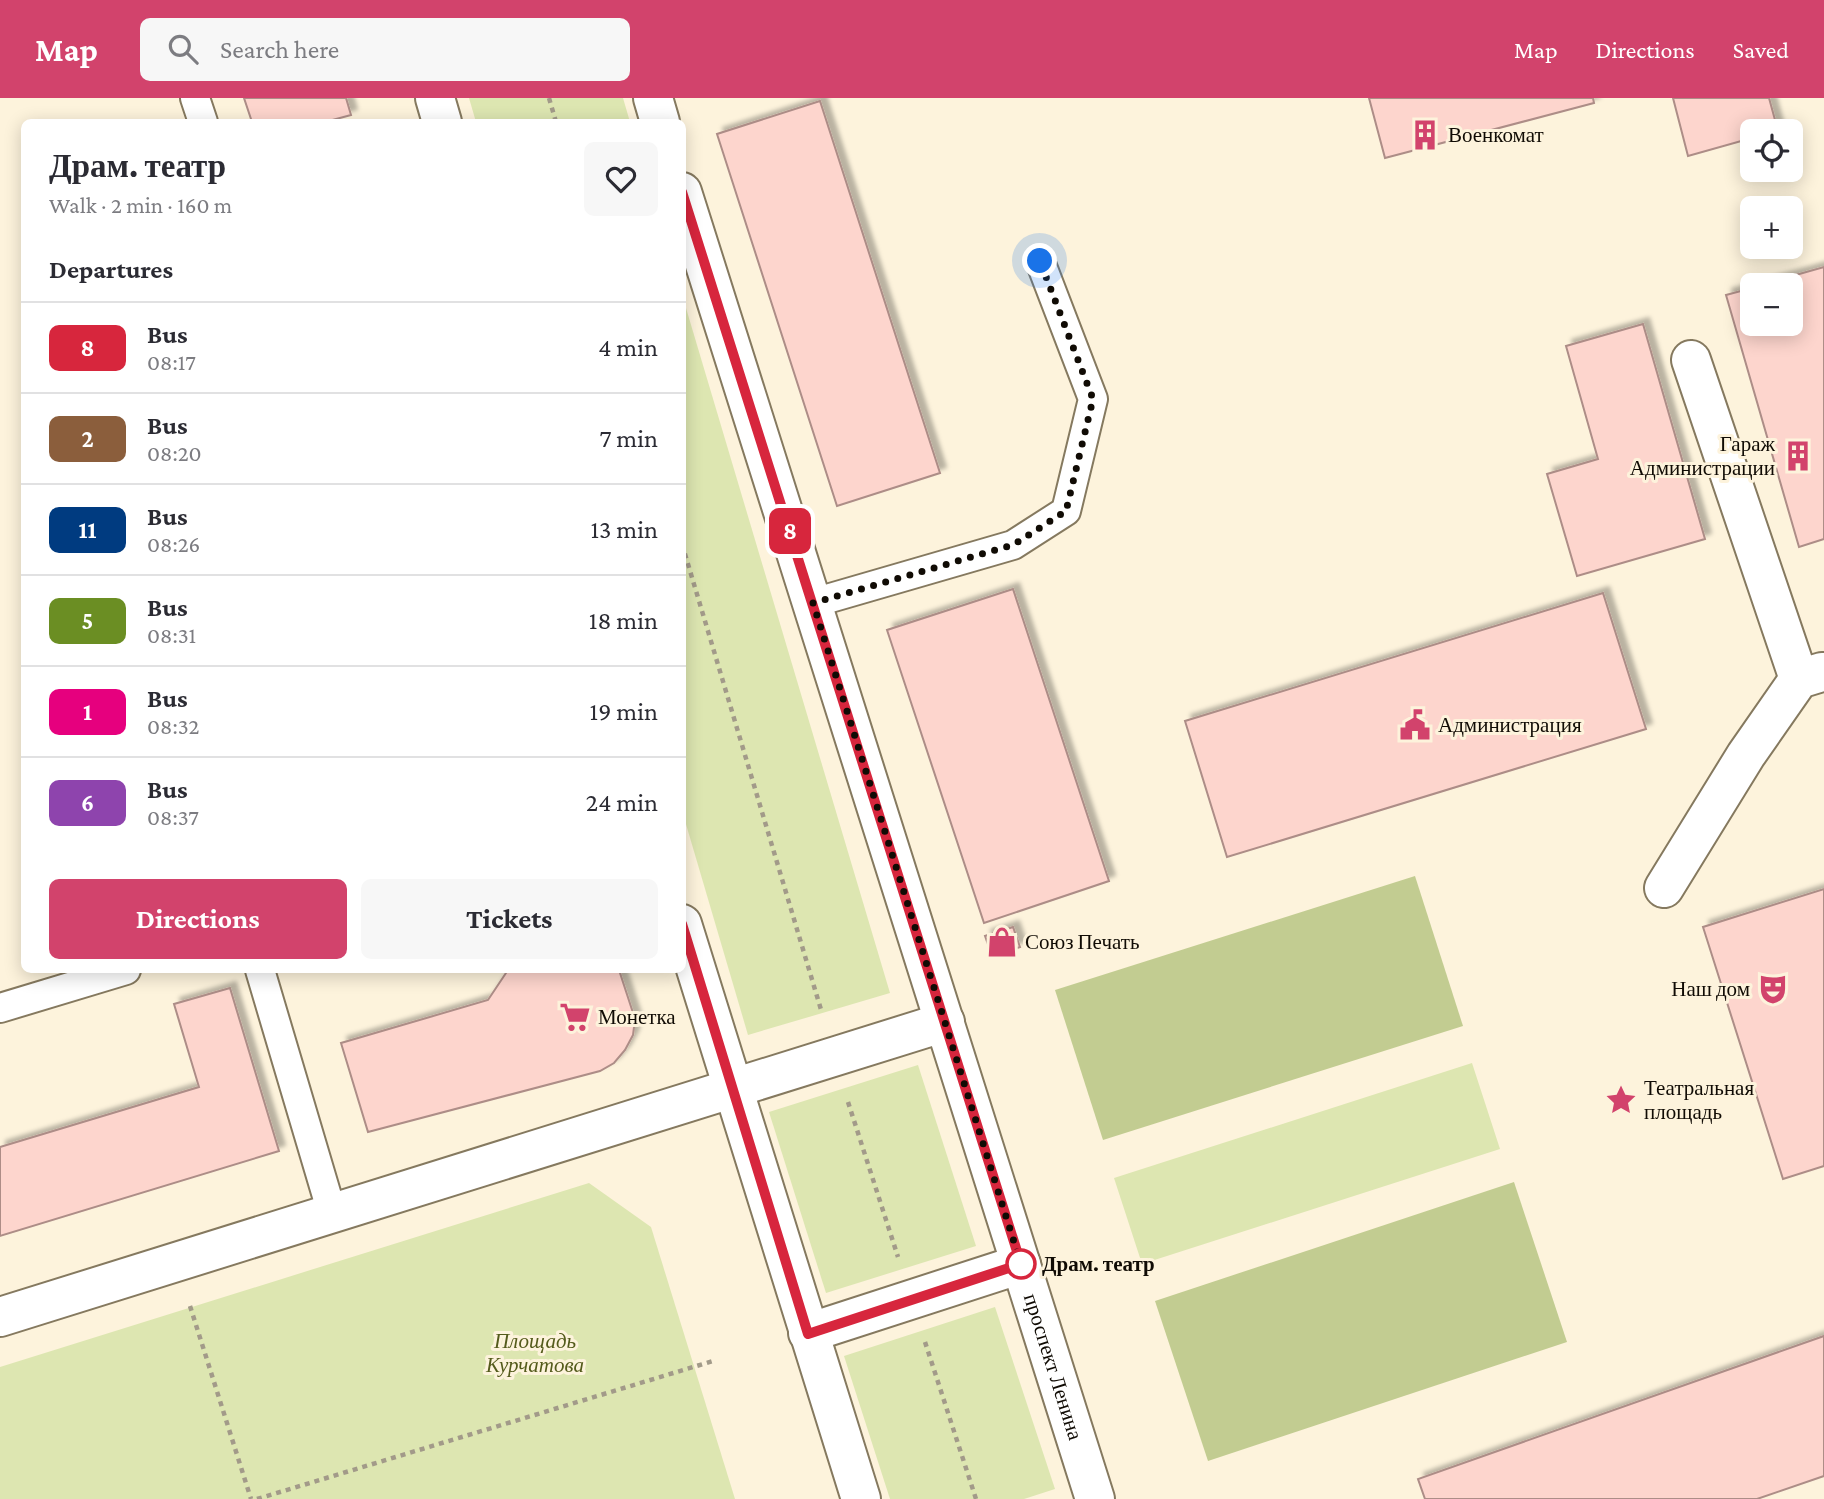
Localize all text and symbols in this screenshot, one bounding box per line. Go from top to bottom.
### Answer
search box [140,18,630,81]
icon: search [164,30,202,68]
text: Map [35,31,98,68]
text: Search here [220,35,339,64]
text: Map [1514,36,1558,63]
text: Directions [1596,36,1695,63]
text: Saved [1733,36,1789,63]
building icon: Военкомат [1408,118,1442,152]
map controls [1740,119,1803,336]
button: locate [1740,119,1803,182]
place label: Военкомат [1448,123,1544,147]
button: heart [584,142,658,216]
text: Драм. театр [49,147,226,184]
text: Walk · 2 min · 160 m [49,192,232,218]
button: + [1740,196,1803,259]
your location [1022,243,1057,278]
text: Departures [49,255,173,284]
button: − [1740,273,1803,336]
text: Bus [147,320,188,349]
text: 4 min [598,333,658,362]
text: 8 [81,334,94,361]
text: 08:17 [147,349,196,375]
text: Bus [147,411,188,440]
text: 7 min [599,424,658,453]
text: 2 [81,425,94,452]
place label: Гараж Администрации [1630,432,1775,480]
building icon: Гараж Администрации [1781,439,1815,473]
text: 08:20 [147,440,202,466]
text: Bus [147,502,188,531]
line badge: 8 [767,508,813,554]
text: 13 min [590,515,658,544]
text: 11 [79,516,96,543]
text: 8 [783,517,797,544]
text: 08:26 [147,531,200,557]
text: Bus [147,593,188,622]
text: 18 min [589,606,658,635]
text: 5 [82,607,93,634]
text: 08:31 [147,622,196,648]
text: Bus [147,684,188,713]
text: 19 min [590,697,658,726]
text: 1 [83,698,92,725]
public building icon: Администрация [1398,708,1432,742]
text: 08:32 [147,713,199,739]
place label: Администрация [1438,713,1582,737]
text: Bus [147,775,188,804]
text: 24 min [586,788,658,817]
text: 6 [81,789,94,816]
text: 08:37 [147,804,199,830]
button: Directions [49,879,347,959]
button: Tickets [361,879,658,959]
shop icon: Союз Печать [985,925,1019,959]
place label: Союз Печать [1025,930,1140,954]
theatre icon: Наш дом [1756,972,1790,1006]
place label: Наш дом [1671,977,1750,1001]
supermarket icon: Монетка [558,1000,592,1034]
place label: Монетка [598,1005,676,1029]
place label: Театральная площадь [1644,1076,1754,1124]
place icon: Театральная площадь [1604,1083,1638,1117]
marker: Драм. театр [1006,1249,1036,1279]
place label: Драм. театр [1042,1252,1155,1276]
street label: проспект Ленина [1019,1291,1088,1444]
park label: Площадь Курчатова [485,1329,584,1377]

